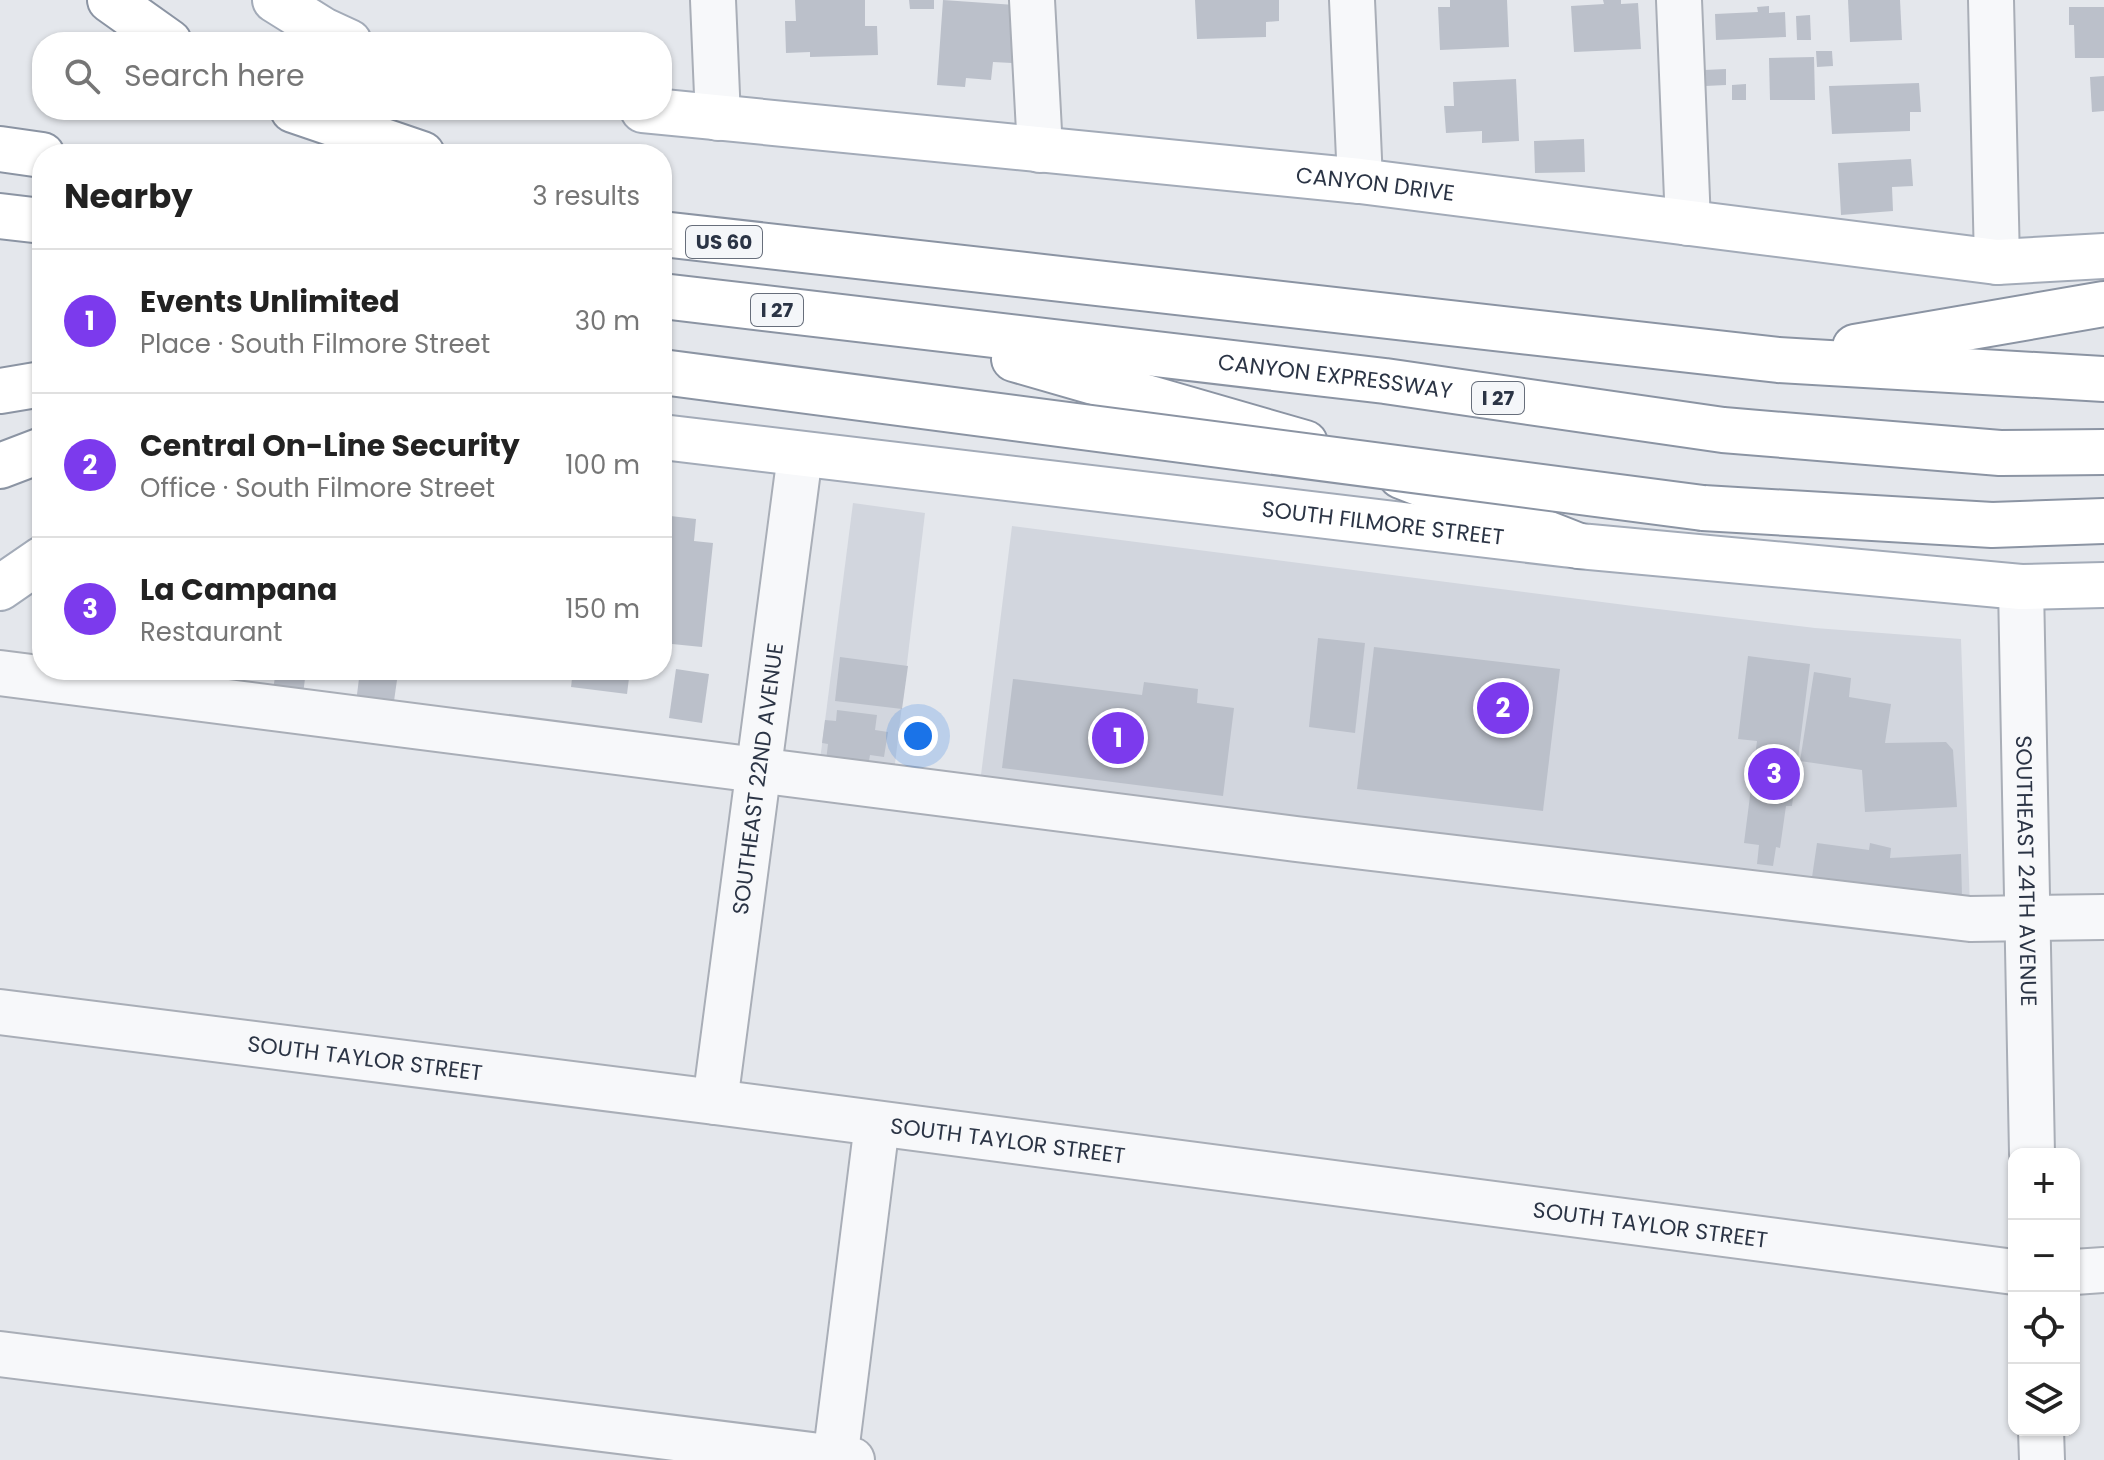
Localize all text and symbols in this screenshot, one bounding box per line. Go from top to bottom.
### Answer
search box [32,32,672,120]
icon: search [60,54,104,98]
text: Search here [124,54,305,97]
street label: CANYON DRIVE [1295,159,1456,208]
text: Nearby [64,172,193,220]
text: 3 results [532,178,640,214]
road number: US 60 [686,226,762,258]
text: Events Unlimited [140,280,400,323]
road number: I 27 [751,294,803,326]
text: 1 [85,303,95,339]
text: 30 m [575,303,640,339]
text: Place · South Filmore Street [140,326,490,362]
street label: CANYON EXPRESSWAY [1216,346,1455,406]
road number: I 27 [1472,382,1524,414]
text: Central On-Line Security [140,424,520,467]
text: 2 [83,447,97,483]
text: 100 m [565,447,640,483]
text: Office · South Filmore Street [140,470,495,506]
street label: SOUTH FILMORE STREET [1260,493,1506,552]
text: La Campana [140,568,337,611]
text: 3 [82,591,98,627]
text: 150 m [565,591,640,627]
text: Restaurant [140,614,283,650]
street label: SOUTHEAST 22ND AVENUE [724,641,791,917]
pin: 2 [1477,678,1529,738]
pin: 1 [1092,708,1144,768]
your location [898,716,938,756]
street label: SOUTHEAST 24TH AVENUE [2008,735,2045,1007]
pin: 3 [1748,744,1800,804]
street label: SOUTH TAYLOR STREET [246,1028,484,1088]
street label: SOUTH TAYLOR STREET [889,1110,1127,1171]
map controls [2008,1148,2080,1436]
button: + [2008,1148,2080,1220]
street label: SOUTH TAYLOR STREET [1531,1194,1770,1255]
button: − [2008,1220,2080,1292]
button: locate [2008,1292,2080,1364]
button: layers [2008,1364,2080,1436]

